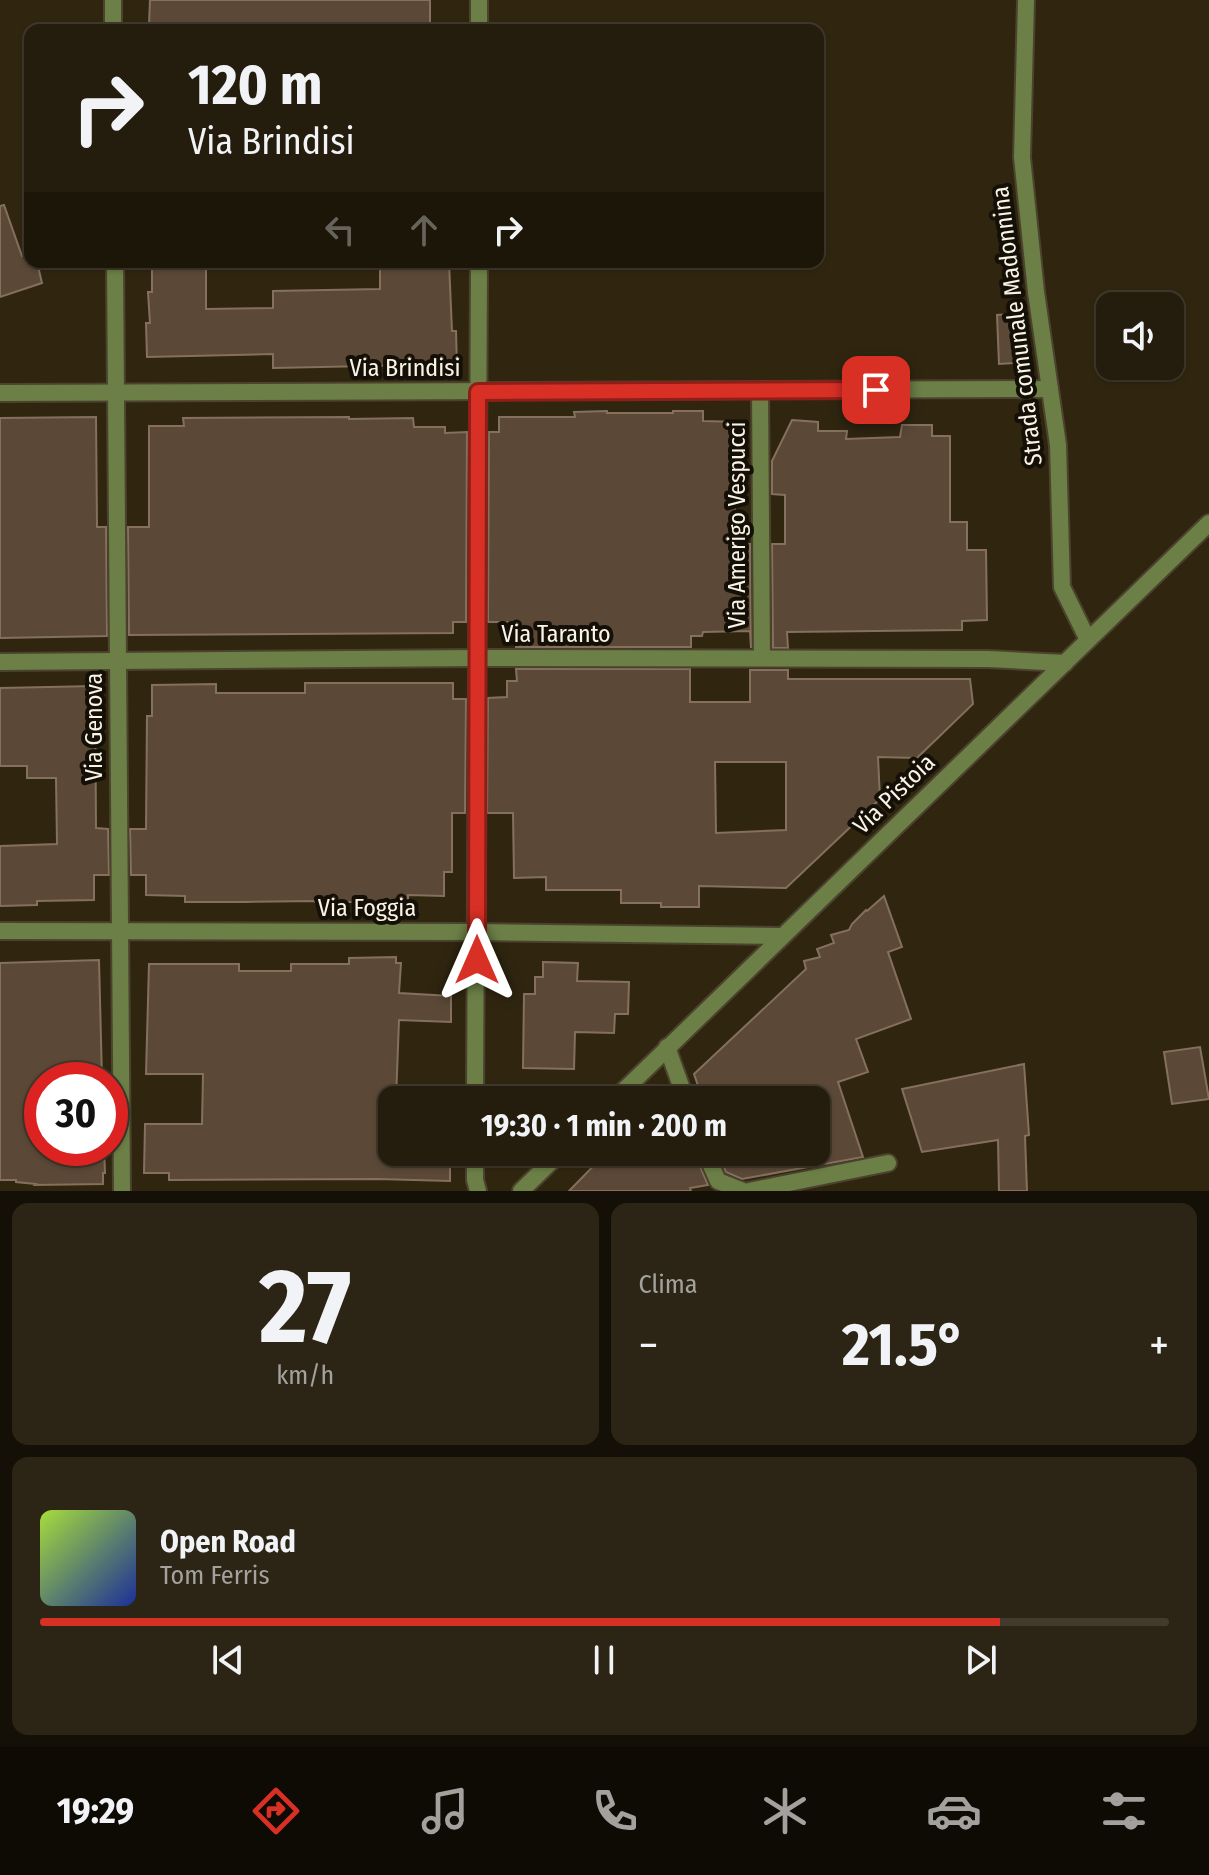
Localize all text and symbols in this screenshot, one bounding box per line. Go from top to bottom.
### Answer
text: 120 m [188,52,323,119]
icon: right [56,56,160,160]
text: Via Brindisi [188,120,355,164]
street label: Strada comunale Madonnina [986,185,1048,467]
icon: left [318,208,362,252]
icon: ahead [402,208,446,252]
icon: right [486,208,530,252]
map controls [1096,292,1184,380]
button: sound [1096,292,1184,380]
street label: Via Brindisi [349,354,461,382]
pin [842,356,910,424]
icon: arrive [854,368,898,412]
street label: Via Amerigo Vespucci [723,421,751,629]
street label: Via Taranto [501,620,611,648]
street label: Via Genova [80,673,108,781]
street label: Via Pistoia [847,748,941,840]
street label: Via Foggia [318,894,416,922]
position arrow [435,918,519,1002]
speed limit sign: 30 [24,1062,128,1166]
text: 19:30 · 1 min · 200 m [481,1108,727,1144]
text: 27 [259,1245,351,1370]
text: Clima [639,1269,698,1300]
text: 21.5° [842,1309,965,1381]
text: − [639,1319,658,1372]
text: + [1149,1319,1169,1372]
text: km/h [276,1360,334,1391]
text: Open Road [160,1524,296,1560]
text: Tom Ferris [160,1560,270,1591]
icon: previous [206,1638,250,1682]
icon: pause [582,1638,626,1682]
icon: next [959,1638,1003,1682]
icon: directions [248,1783,304,1839]
icon: music [417,1783,473,1839]
icon: phone [587,1783,643,1839]
icon: climate [757,1783,813,1839]
icon: car [926,1783,982,1839]
icon: filters [1096,1783,1152,1839]
text: 19:29 [57,1789,134,1833]

